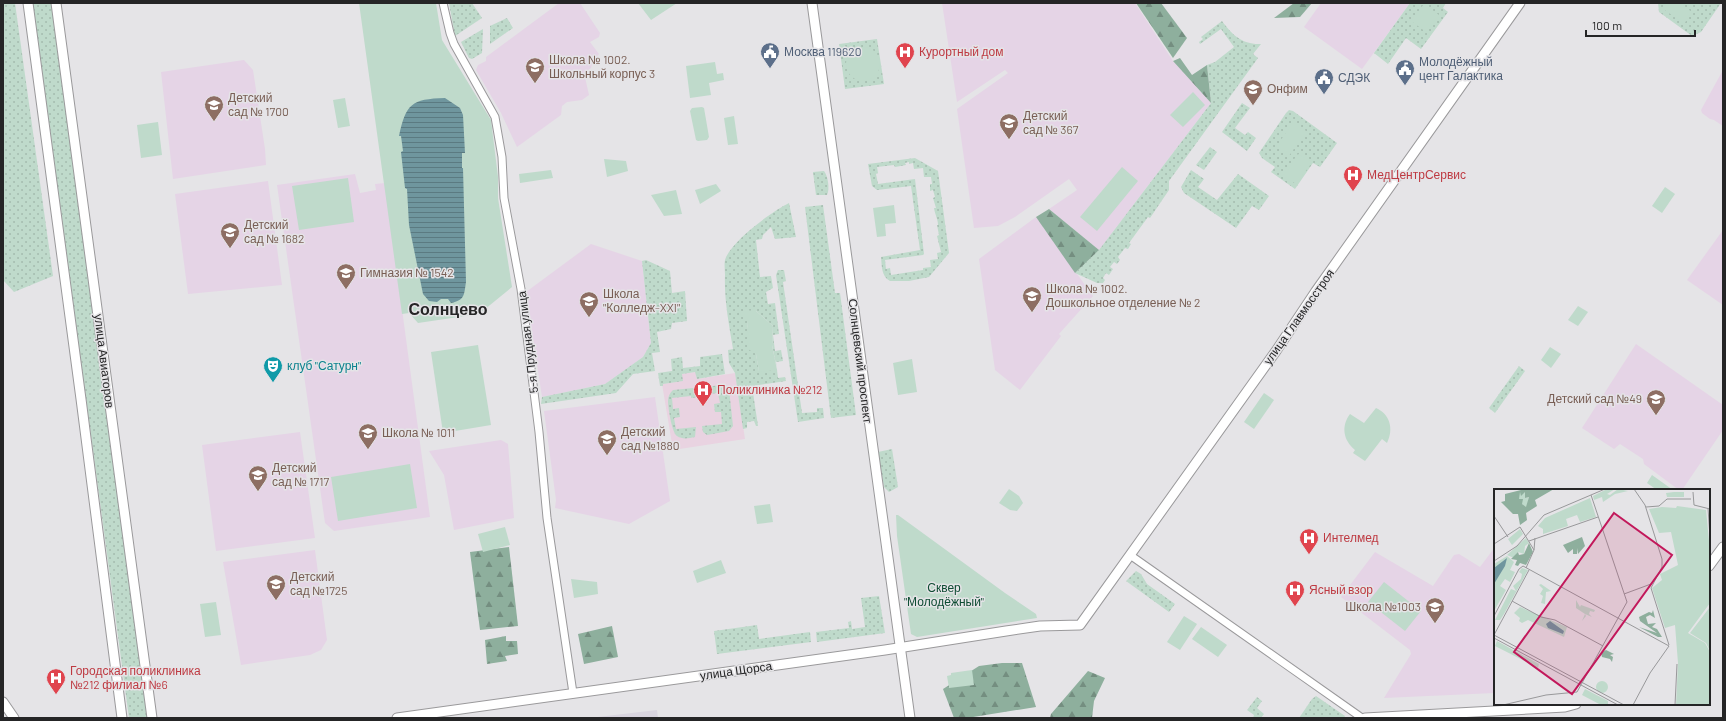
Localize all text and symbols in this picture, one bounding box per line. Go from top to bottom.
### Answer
scale bar [1586,12,1695,38]
text: 100 m [1592,18,1622,32]
public building icon: Москва 119620 [759,41,781,69]
hospital icon: Курортный дом [894,41,916,69]
place label: Москва 119620 [784,44,861,58]
place label: Курортный дом [919,44,1003,59]
place label: Школа № 1002. Школьный корпус 3 [549,52,655,81]
place label: Молодёжный цент Галактика [1419,54,1503,83]
school or university icon: Школа № 1002. Школьный корпус 3 [524,56,546,84]
public building icon: Молодёжный цент Галактика [1394,58,1416,86]
public building icon: СДЭК [1313,67,1335,95]
place label: СДЭК [1338,70,1370,85]
school or university icon: Онфим [1242,78,1264,106]
place label: Онфим [1267,81,1308,96]
place label: Детский сад № 1700 [228,90,289,119]
school or university icon: Детский сад № 1700 [203,94,225,122]
place label: Детский сад № 367 [1023,108,1079,137]
school or university icon: Детский сад № 367 [998,112,1020,140]
hospital icon: МедЦентрСервис [1342,164,1364,192]
place label: МедЦентрСервис [1367,167,1466,182]
place label: Детский сад № 1682 [244,217,304,246]
school or university icon: Детский сад № 1682 [219,221,241,249]
school or university icon: Гимназия № 1542 [335,262,357,290]
place label: Гимназия № 1542 [360,265,454,279]
street label: улица Главмосстроя [1260,266,1337,367]
place label: Школа № 1002. Дошкольное отделение № 2 [1046,281,1201,310]
school or university icon: Школа № 1002. Дошкольное отделение № 2 [1021,285,1043,313]
place label: Школа "Колледж-XXI" [603,286,680,315]
street label: 5-я Прудная улица [514,290,541,394]
school or university icon: Школа "Колледж-XXI" [578,290,600,318]
street label: Солнцевский проспект [845,298,876,425]
district label: Солнцево [409,299,488,318]
street label: улица Авиаторов [91,313,118,409]
theatre icon: клуб "Сатурн" [262,355,284,383]
place label: клуб "Сатурн" [287,358,361,373]
hospital icon: Поликлиника №212 [692,379,714,407]
place label: Поликлиника №212 [717,382,823,396]
school or university icon: Детский сад №49 [1645,388,1667,416]
place label: Детский сад №49 [1547,391,1642,406]
school or university icon: Школа № 1011 [357,422,379,450]
place label: Детский сад №1880 [621,424,679,453]
place label: Школа № 1011 [382,425,455,439]
school or university icon: Детский сад №1880 [596,428,618,456]
place label: Детский сад № 1717 [272,460,329,489]
school or university icon: Детский сад № 1717 [247,464,269,492]
inset map [1494,489,1710,705]
hospital icon: Интелмед [1298,527,1320,555]
place label: Интелмед [1323,530,1379,545]
place label: Детский сад №1725 [290,569,347,598]
school or university icon: Детский сад №1725 [265,573,287,601]
hospital icon: Ясный взор [1284,579,1306,607]
park label: Сквер "Молодёжный" [904,580,984,609]
place label: Ясный взор [1309,582,1373,597]
school or university icon: Школа №1003 [1424,596,1446,624]
place label: Школа №1003 [1345,599,1421,613]
street label: улица Щорса [699,658,773,683]
place label: Городская поликлиника №212 филиал №6 [70,663,201,692]
hospital icon: Городская поликлиника №212 филиал №6 [45,667,67,695]

